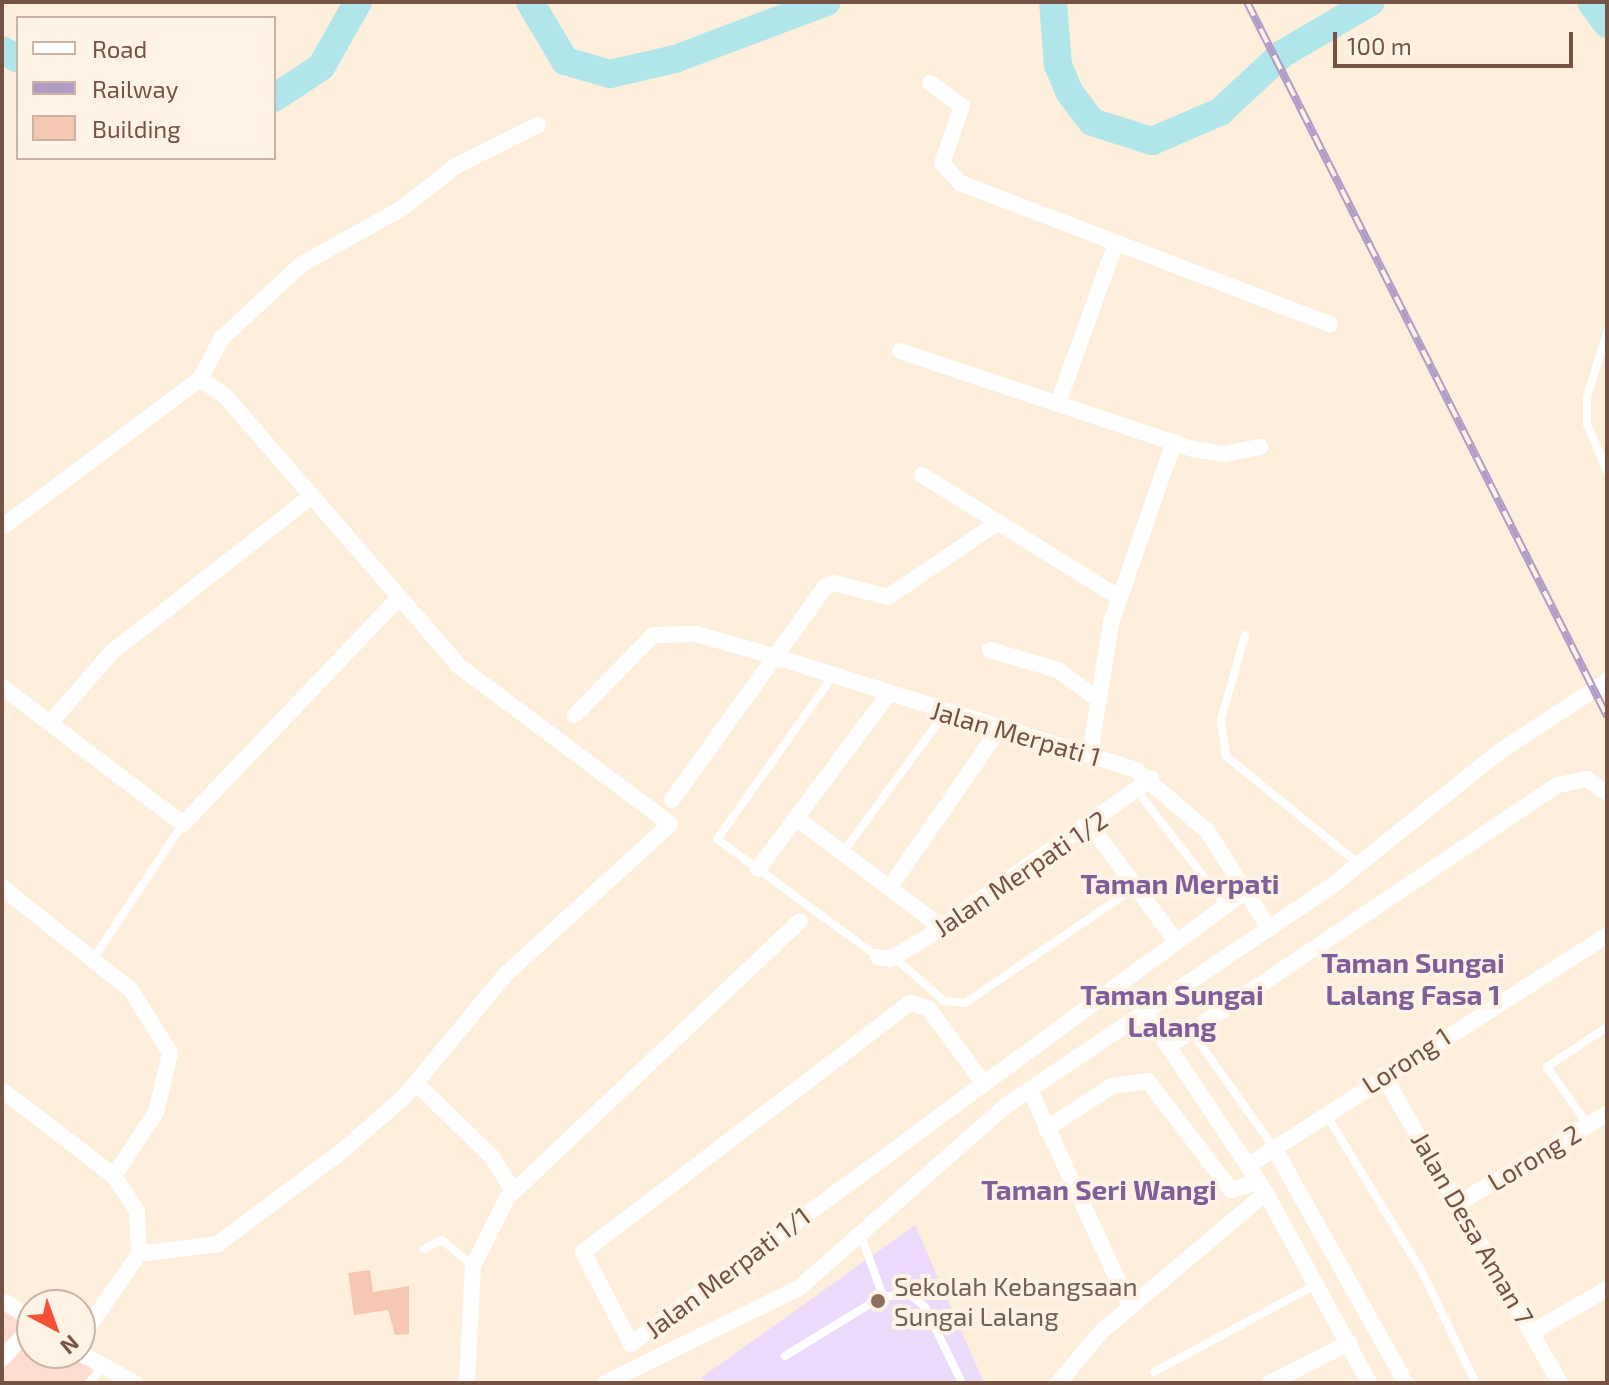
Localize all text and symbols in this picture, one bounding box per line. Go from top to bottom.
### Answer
legend [16,16,276,160]
scale bar [1337,16,1577,66]
text: 100 m [1347,31,1412,60]
text: Road [92,34,147,63]
text: Railway [92,74,178,103]
text: Building [92,114,181,143]
street label: Jalan Merpati 1 [928,694,1104,772]
street label: Jalan Merpati 1/2 [927,803,1113,943]
district label: Taman Merpati [1080,866,1280,900]
district label: Taman Sungai Lalang Fasa 1 [1321,945,1505,1011]
district label: Taman Sungai Lalang [1080,977,1264,1043]
street label: Lorong 1 [1356,1020,1456,1100]
street label: Lorong 2 [1482,1117,1586,1197]
street label: Jalan Desa Aman 7 [1405,1126,1541,1330]
district label: Taman Seri Wangi [981,1172,1217,1206]
street label: Jalan Merpati 1/1 [638,1200,816,1344]
place label: Sekolah Kebangsaan Sungai Lalang [894,1270,1138,1332]
north arrow [16,1289,96,1369]
marker: Sekolah Kebangsaan Sungai Lalang [869,1292,887,1310]
text: N [56,1331,85,1361]

